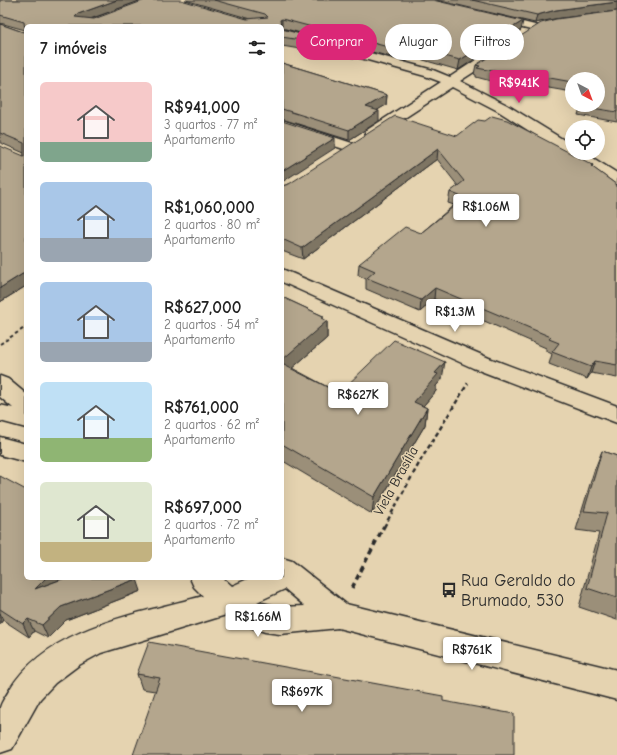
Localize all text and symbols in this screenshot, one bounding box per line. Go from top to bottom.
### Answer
chip: Comprar [296,24,377,60]
chip: Alugar [385,24,452,60]
chip: Filtros [460,24,524,60]
icon: filters [246,37,268,59]
text: 7 imóveis [40,39,107,58]
pin: R$941K [486,70,552,104]
north arrow [565,72,605,112]
map controls [565,72,605,160]
text: R$941K [499,75,539,90]
icon: home [72,98,120,146]
text: R$941,000 [164,98,240,117]
text: 3 quartos · 77 m² [164,117,257,132]
button: locate [565,120,605,160]
text: Apartamento [164,132,235,147]
pin: R$1.06M [449,194,523,228]
icon: home [72,198,120,246]
text: R$1,060,000 [164,198,255,217]
text: R$1.06M [462,199,510,214]
text: 2 quartos · 80 m² [164,217,260,232]
text: Apartamento [164,232,235,247]
icon: home [72,298,120,346]
text: R$627,000 [164,298,241,317]
pin: R$1.3M [422,299,488,333]
text: R$1.3M [435,304,475,319]
text: 2 quartos · 54 m² [164,317,259,332]
text: Apartamento [164,332,235,347]
pin: R$627K [325,382,391,416]
text: R$627K [337,387,379,402]
icon: home [72,398,120,446]
text: R$761,000 [164,398,239,417]
text: 2 quartos · 62 m² [164,417,259,432]
text: Apartamento [164,432,235,447]
street label: Viela Brasília [370,443,422,519]
icon: home [72,498,120,546]
text: R$697,000 [164,498,242,517]
text: 2 quartos · 72 m² [164,517,258,532]
text: Apartamento [164,532,235,547]
place label: Rua Geraldo do Brumado, 530 [461,571,576,610]
bus stop icon: Rua Geraldo do Brumado, 530 [440,581,458,599]
pin: R$1.66M [221,604,295,638]
text: R$1.66M [235,609,281,624]
pin: R$761K [439,637,505,671]
text: R$761K [452,642,492,657]
pin: R$697K [269,679,335,713]
text: R$697K [281,684,323,699]

